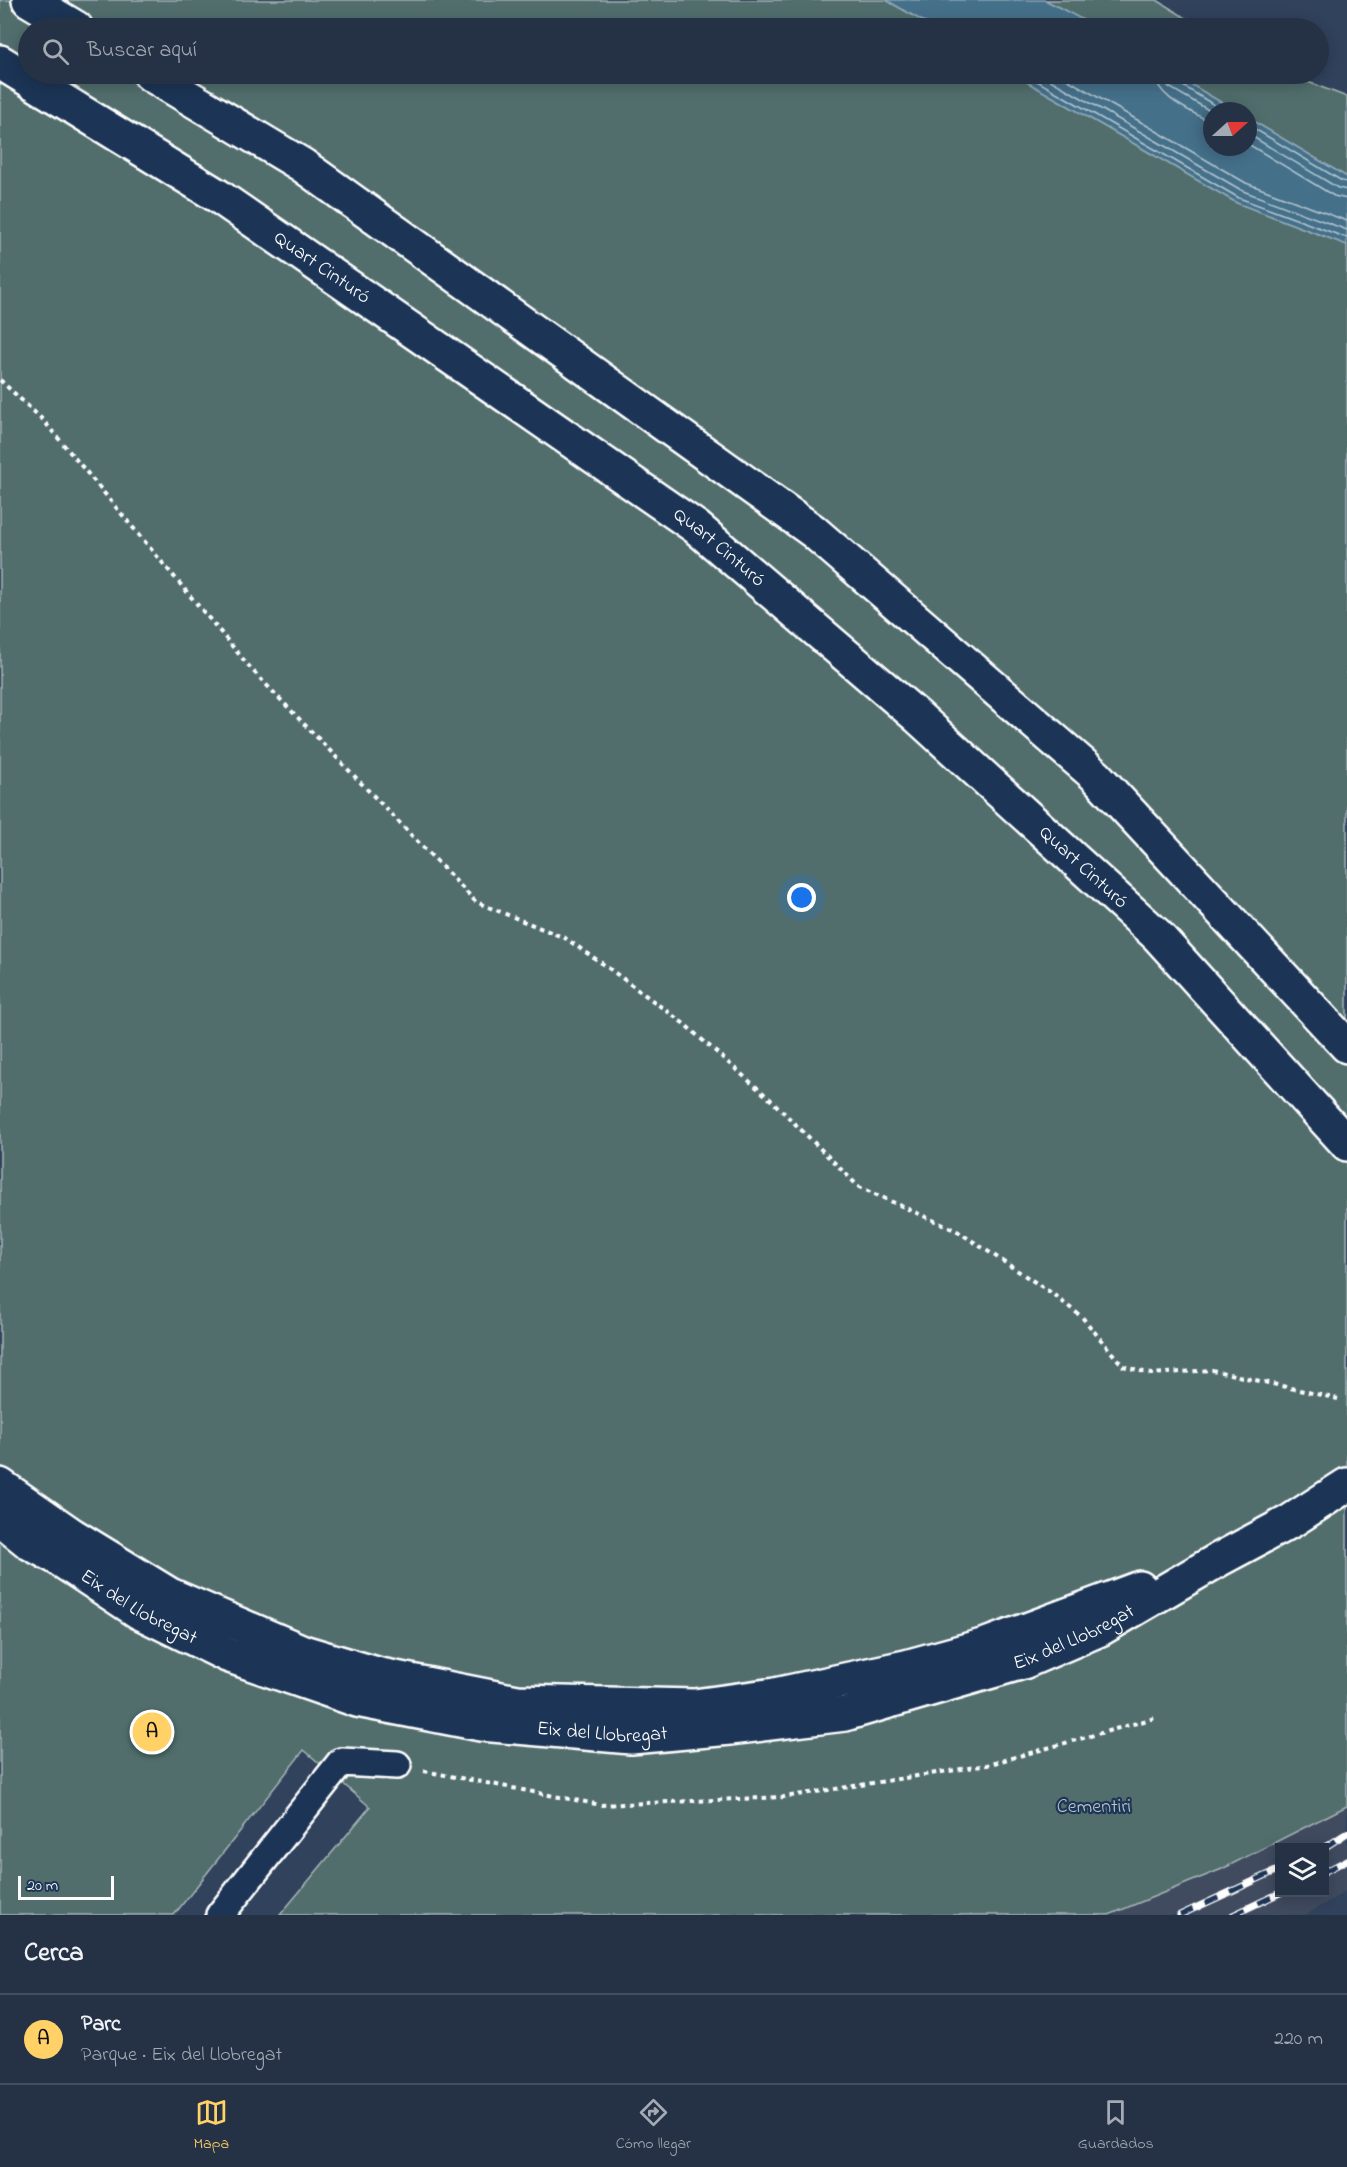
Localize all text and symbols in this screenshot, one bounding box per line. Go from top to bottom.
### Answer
search box [18,18,1329,84]
icon: search [39,35,72,68]
text: Buscar aquí [87,35,197,67]
north arrow [1203,102,1257,156]
street label: Quart Cinturó [267,224,376,312]
street label: Quart Cinturó [667,501,771,594]
street label: Quart Cinturó [1032,819,1134,916]
your location [787,883,816,912]
street label: Eix del Llobregat [74,1562,202,1653]
street label: Eix del Llobregat [1010,1597,1141,1678]
pin: A [132,1710,172,1754]
street label: Eix del Llobregat [536,1714,669,1752]
park label: Cementiri [1057,1793,1131,1822]
map controls [1275,1843,1329,1897]
button: layers [1275,1843,1329,1897]
scale bar [18,1873,114,1900]
text: 20 m [27,1874,58,1898]
text: Cerca [24,1935,84,1973]
text: Parc [81,2009,121,2041]
text: A [37,2025,50,2054]
text: 220 m [1274,2025,1323,2054]
text: Parque · Eix del Llobregat [81,2041,282,2070]
tab: Mapa [193,2096,229,2156]
tab: Cómo llegar [616,2096,691,2156]
tab: Guardados [1078,2096,1154,2156]

